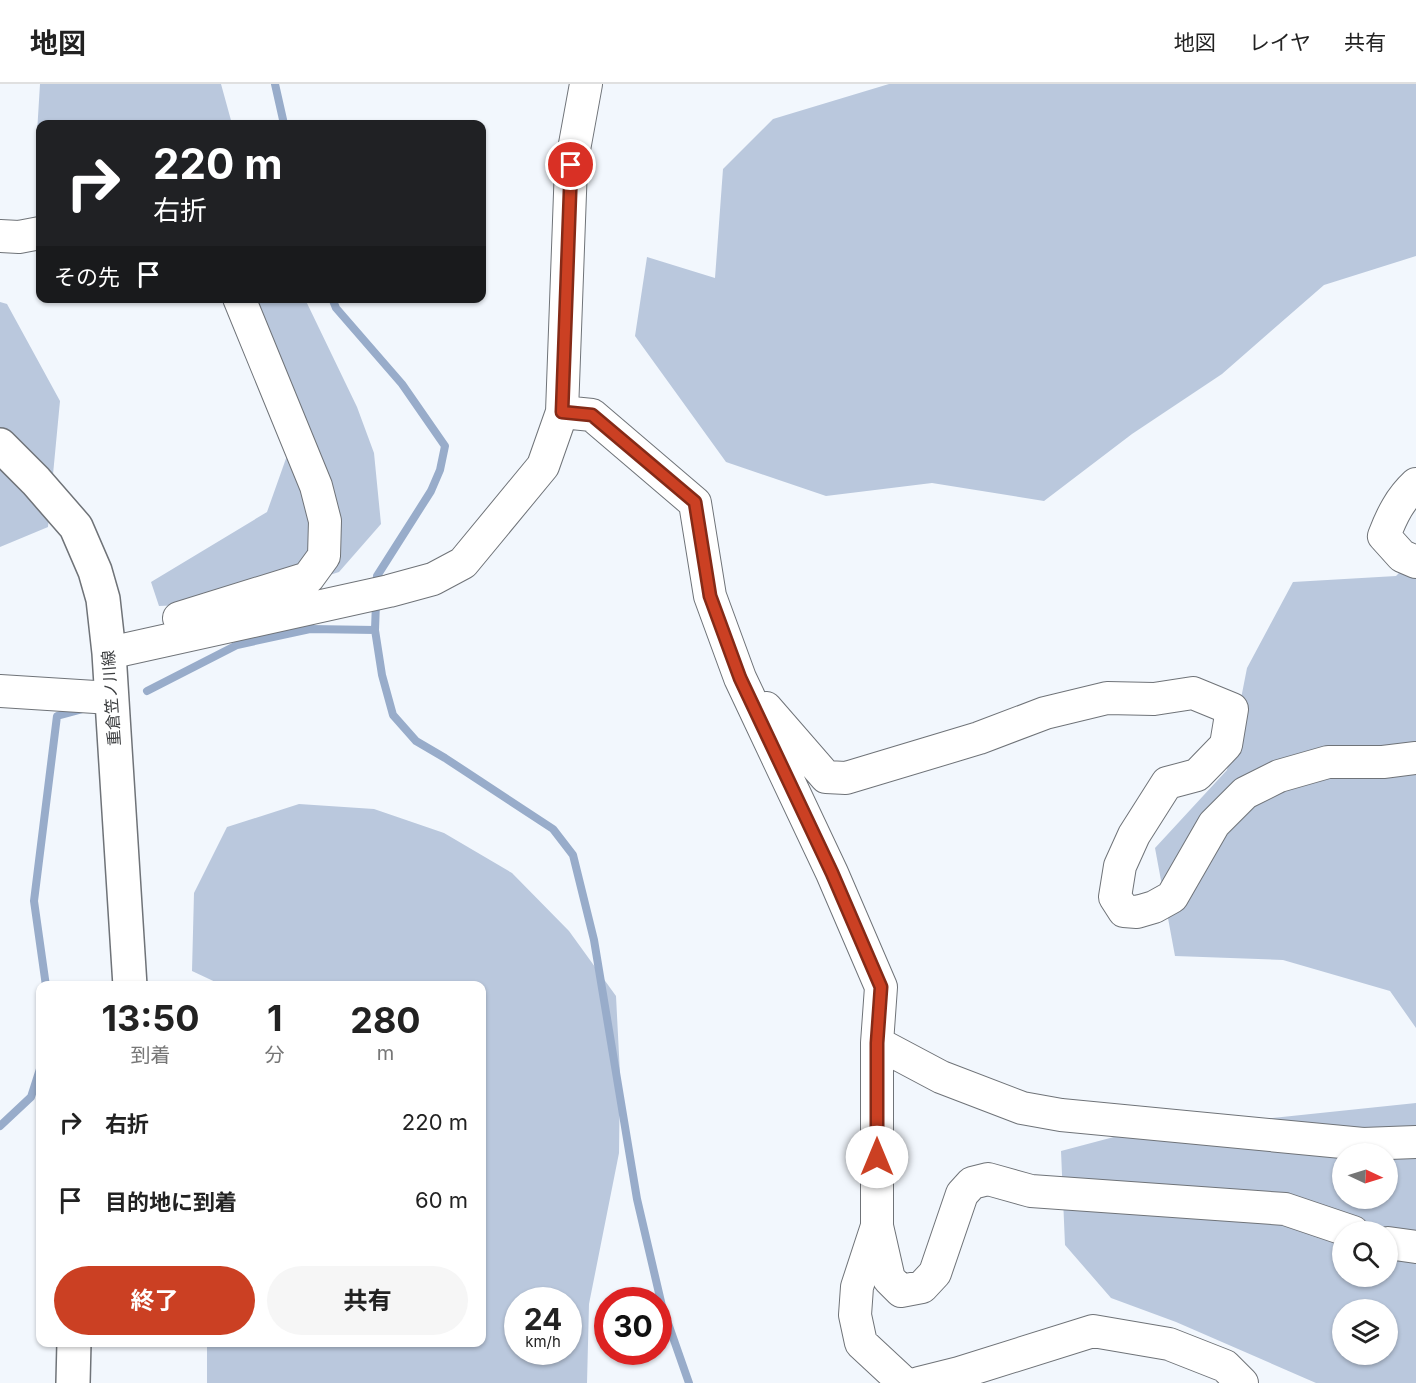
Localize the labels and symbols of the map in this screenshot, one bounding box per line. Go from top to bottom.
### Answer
pin [545,139,596,190]
street label: 重倉笠ノ川線 [98,649,124,747]
position arrow [845,1125,909,1189]
north arrow [1332,1143,1398,1209]
speed limit sign: 30 [594,1287,672,1365]

